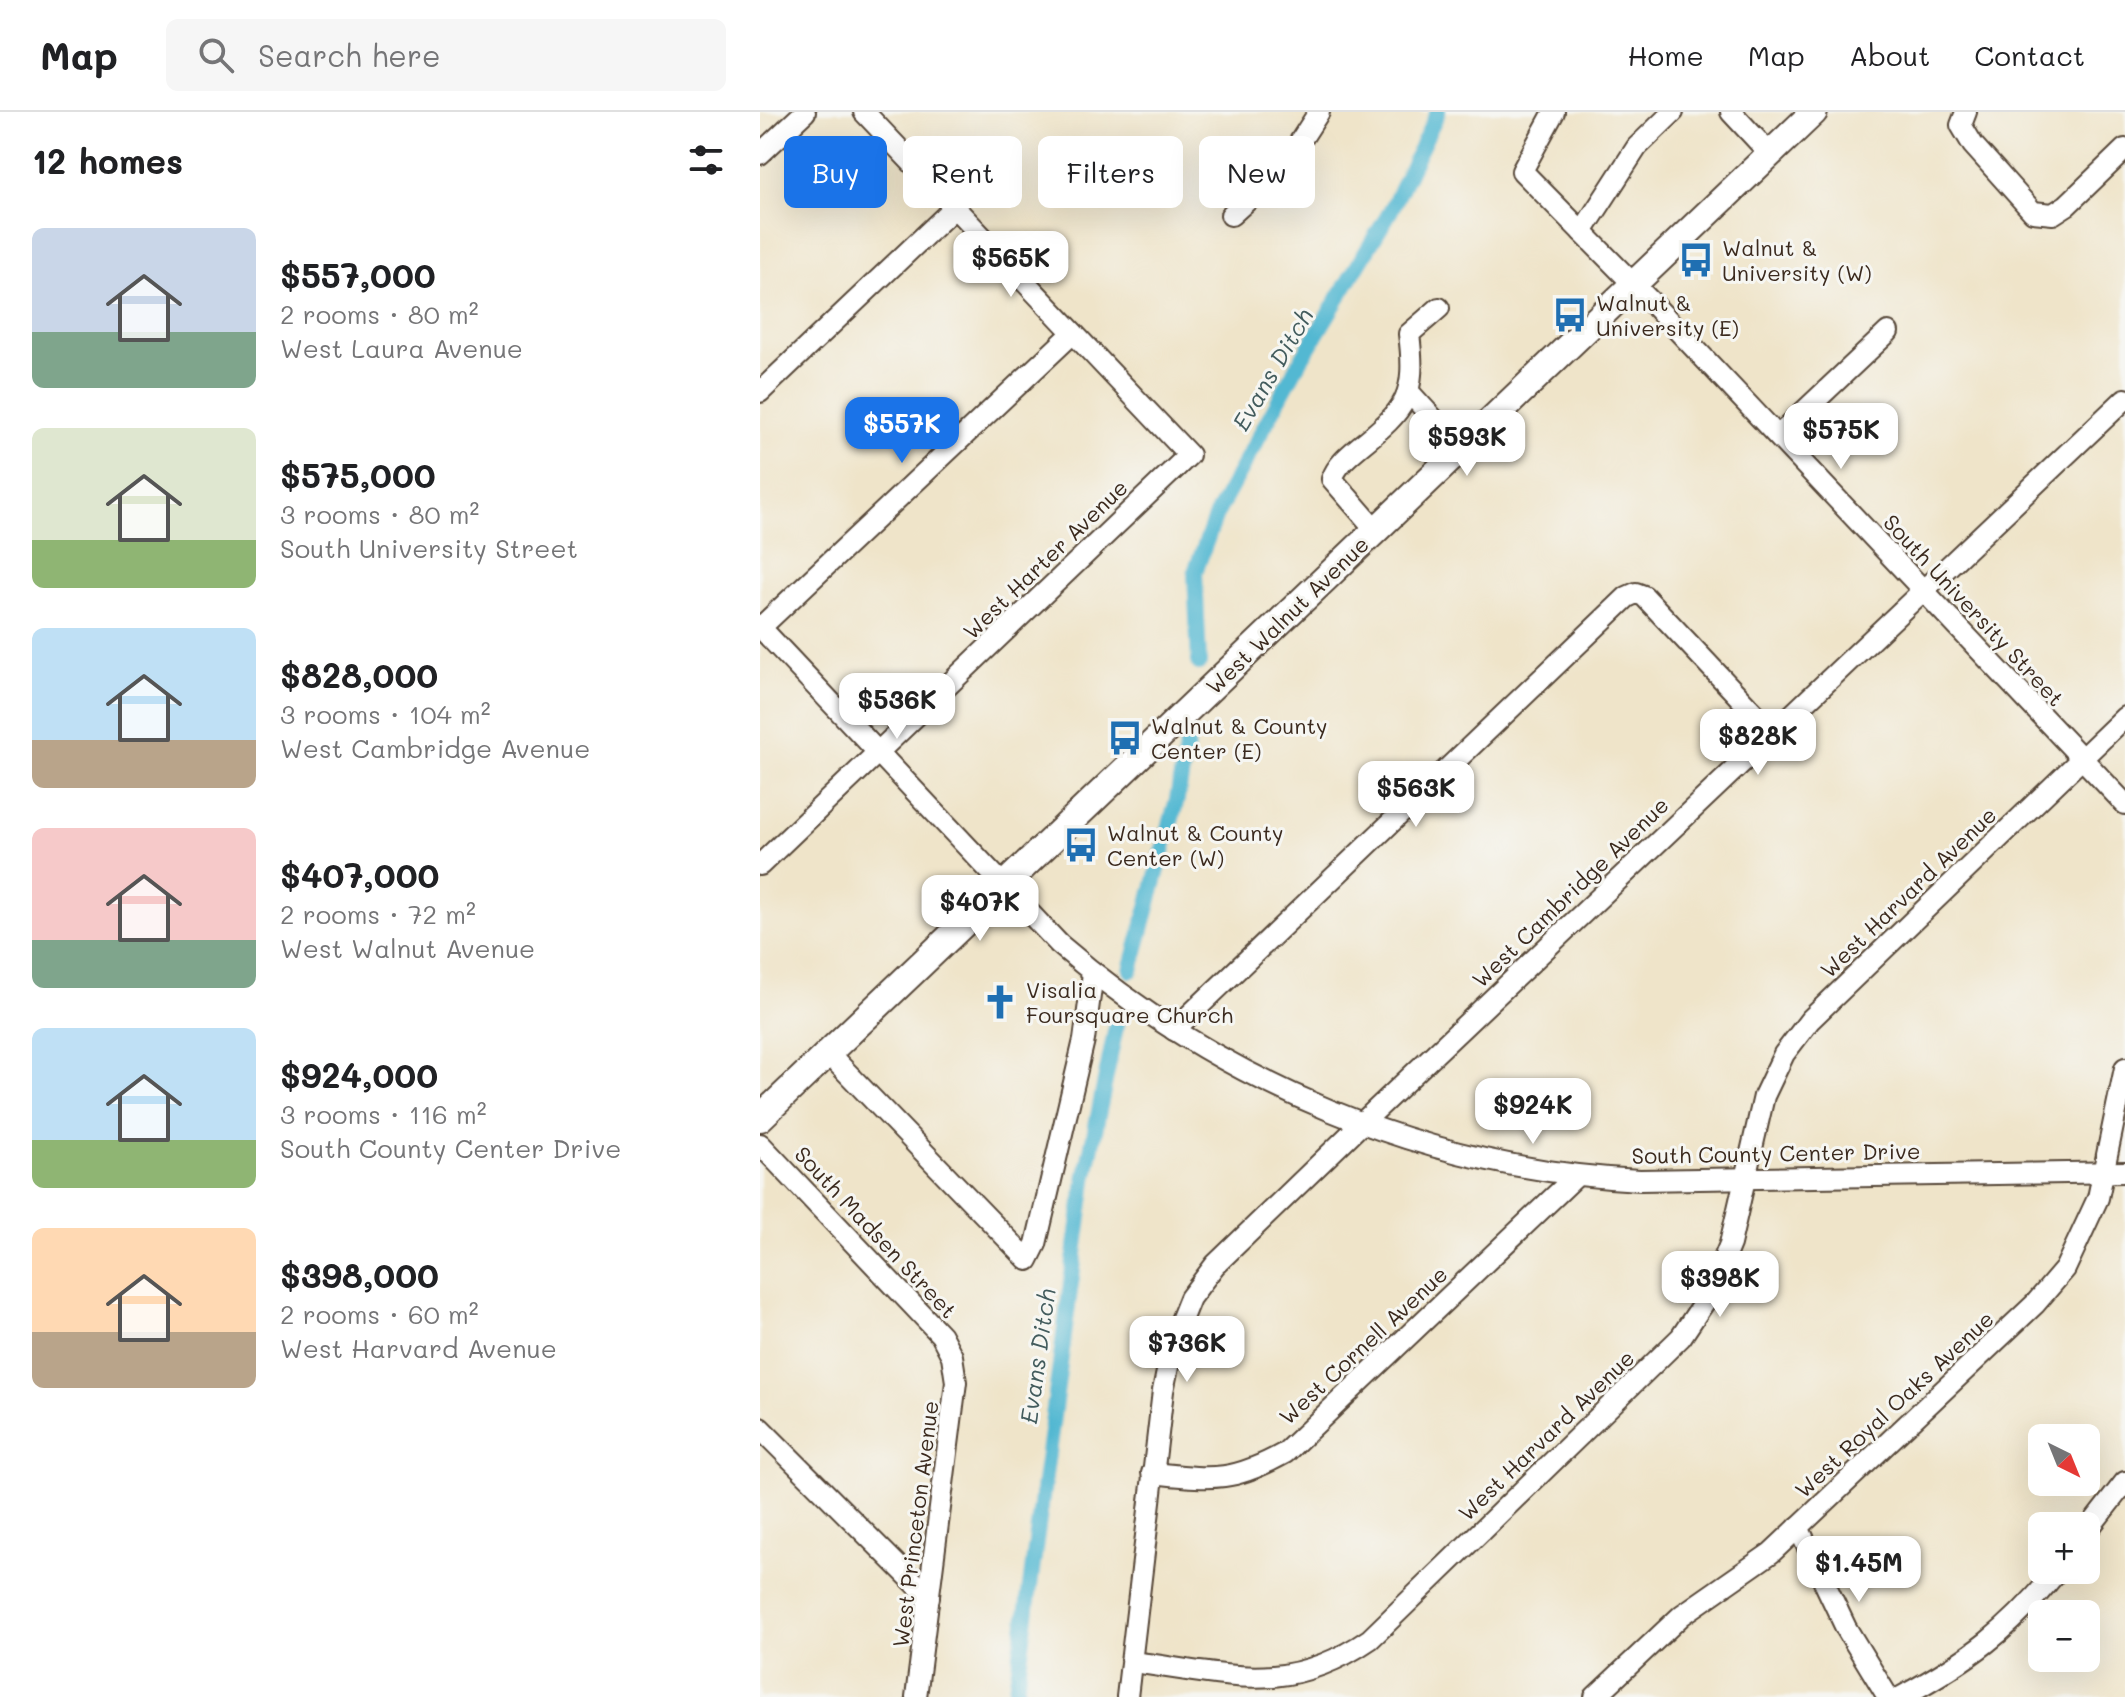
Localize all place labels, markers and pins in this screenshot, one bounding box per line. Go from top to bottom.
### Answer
pin: $565K [955,231,1067,299]
place label: Walnut & University (W) [1722,233,1872,287]
bus stop icon: Walnut & University (W) [1677,241,1715,279]
place label: Walnut & University (E) [1596,288,1739,342]
bus stop icon: Walnut & University (E) [1551,296,1589,334]
pin: $557K [846,397,958,465]
pin: $575K [1785,403,1897,471]
pin: $593K [1411,410,1523,478]
pin: $536K [841,673,953,741]
pin: $828K [1702,709,1814,777]
place label: Walnut & County Center (E) [1151,711,1328,765]
bus stop icon: Walnut & County Center (E) [1106,719,1144,757]
pin: $563K [1360,761,1472,829]
place label: Walnut & County Center (W) [1107,818,1284,872]
bus stop icon: Walnut & County Center (W) [1062,826,1100,864]
pin: $407K [924,875,1036,943]
place label: Visalia Foursquare Church [1026,975,1233,1029]
church icon: Visalia Foursquare Church [981,983,1019,1021]
pin: $924K [1477,1078,1589,1146]
pin: $398K [1664,1251,1776,1319]
pin: $736K [1131,1316,1243,1384]
pin: $1.45M [1794,1536,1924,1604]

